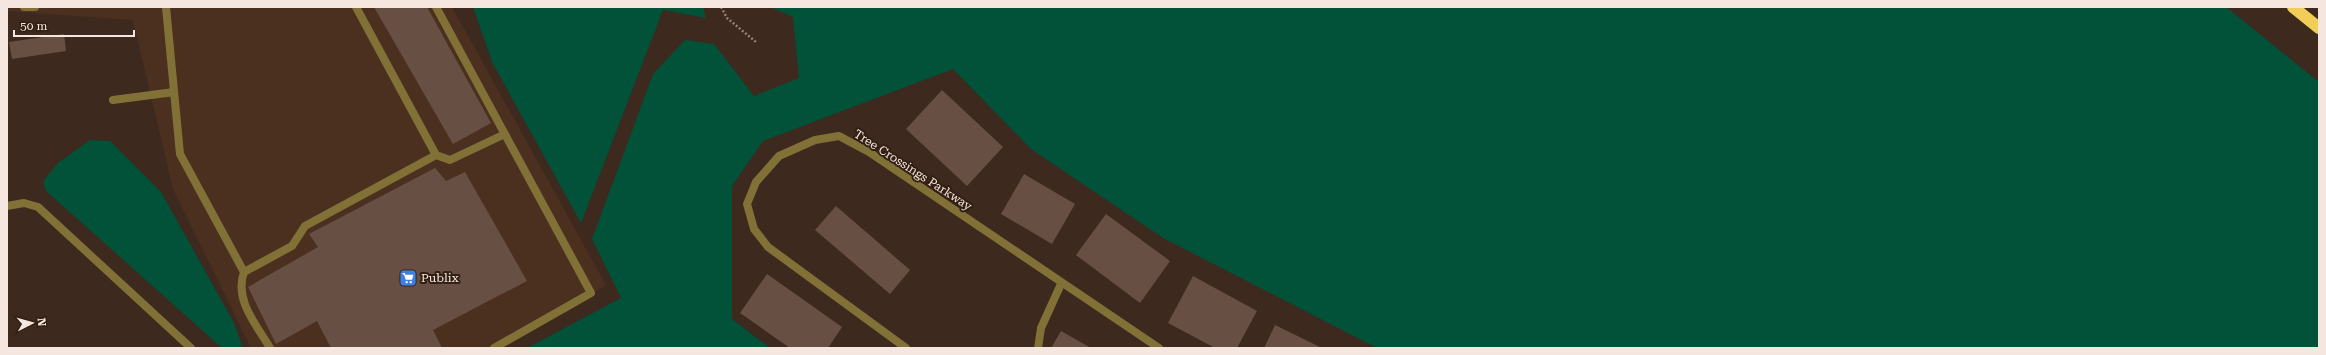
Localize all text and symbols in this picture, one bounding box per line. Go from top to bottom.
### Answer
scale bar [14,12,134,38]
text: 50 m [20,19,47,33]
street label: Tree Crossings Parkway [851,127,975,214]
supermarket icon: Publix [398,268,418,288]
place label: Publix [421,271,459,285]
north arrow [12,303,52,343]
text: N [35,317,48,327]

